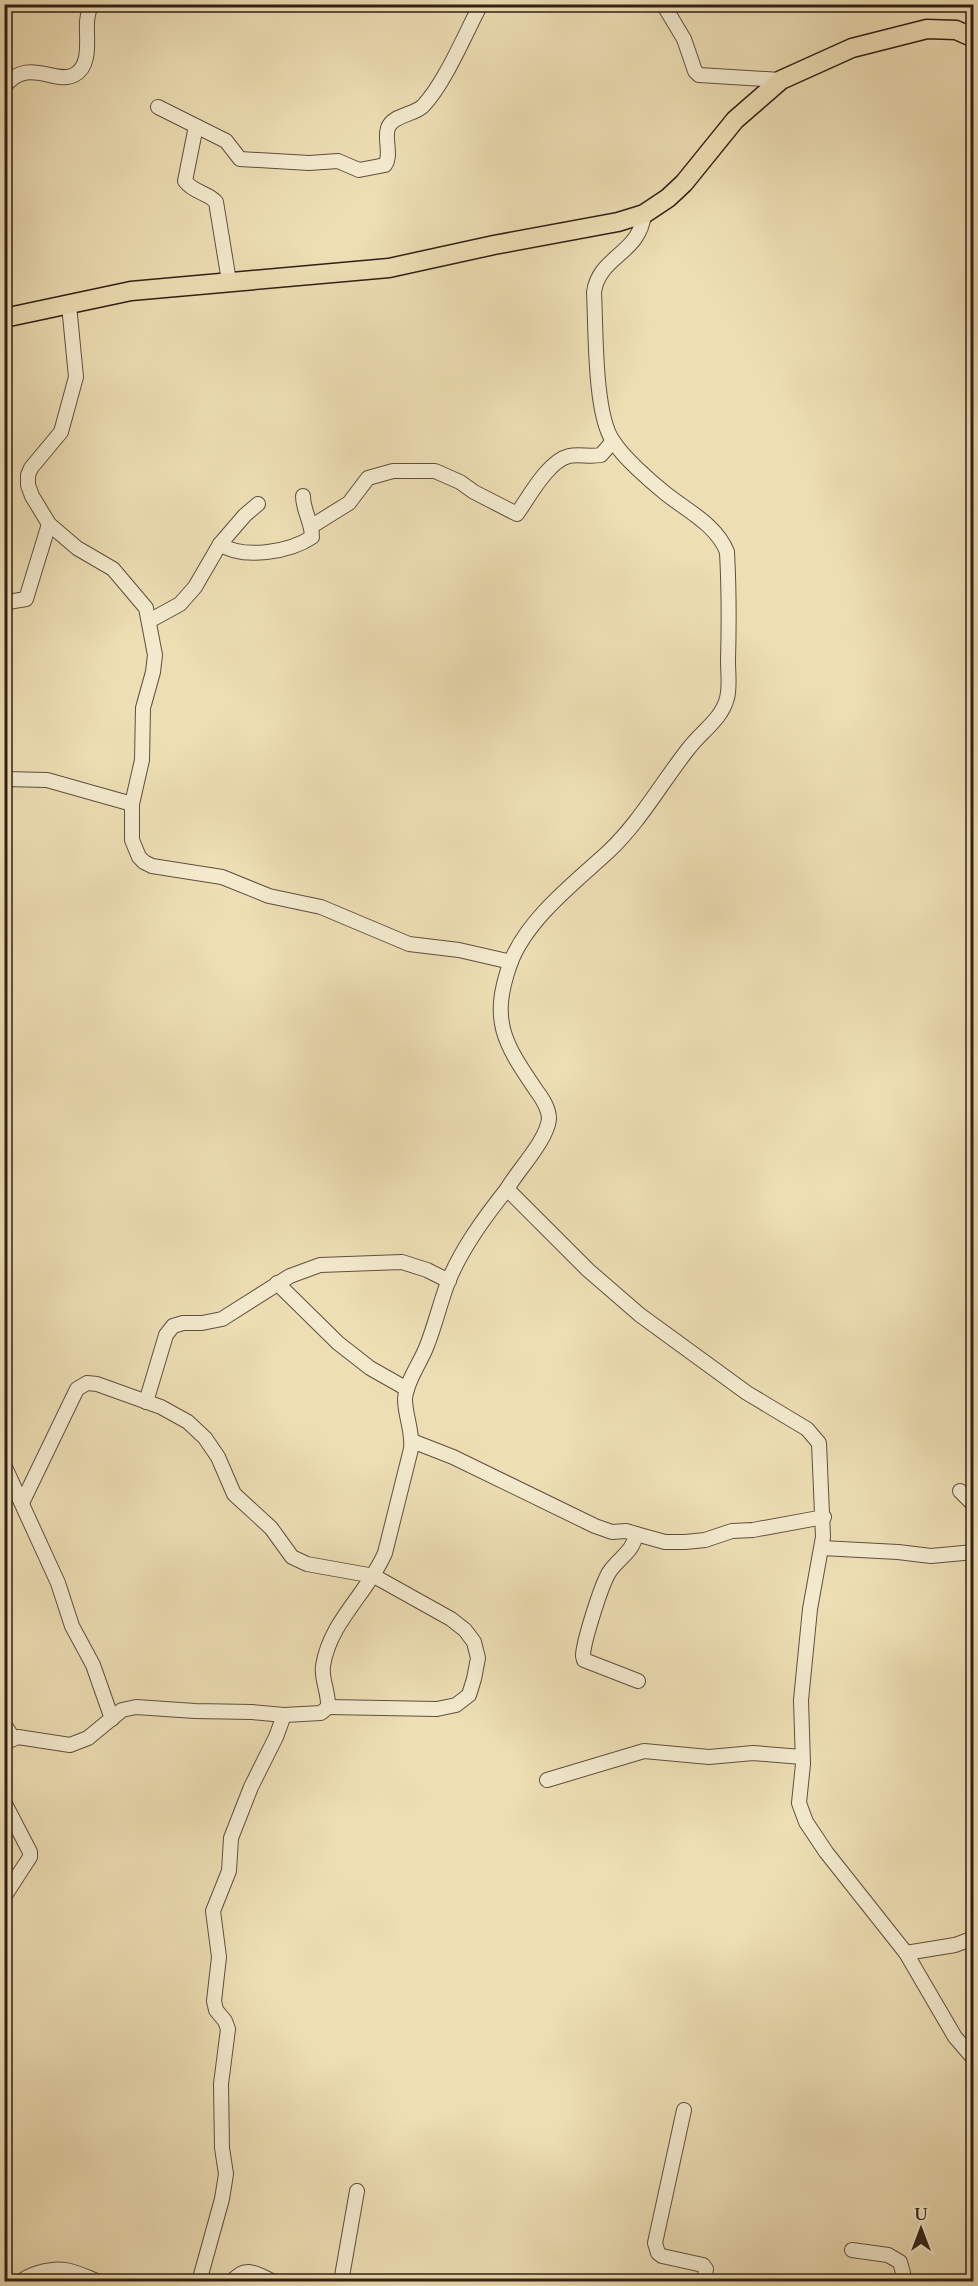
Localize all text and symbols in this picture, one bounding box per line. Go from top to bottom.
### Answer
north arrow [891,2199,951,2259]
text: U [914,2204,928,2226]

